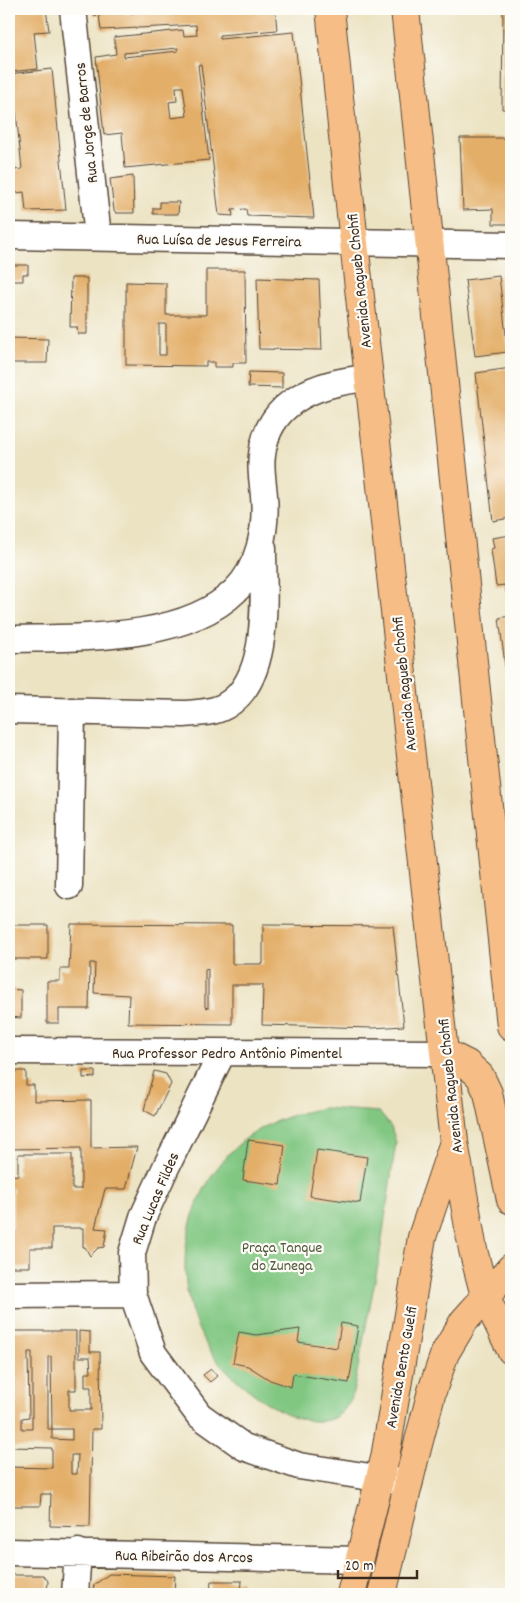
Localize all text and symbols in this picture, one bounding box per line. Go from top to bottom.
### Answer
street label: Rua Jorge de Barros [70,61,105,184]
street label: Avenida Ragueb Chohfi [342,212,379,349]
street label: Rua Luísa de Jesus Ferreira [136,229,302,254]
street label: Avenida Ragueb Chohfi [387,615,424,752]
street label: Avenida Ragueb Chohfi [433,1017,470,1154]
street label: Rua Professor Pedro Antônio Pimentel [112,1043,342,1066]
street label: Rua Lucas Fildes [126,1149,186,1249]
park label: Praça Tanque do Zunega [242,1237,322,1278]
street label: Avenida Bento Guelfi [380,1305,424,1430]
street label: Rua Ribeirão dos Arcos [115,1545,253,1570]
scale bar [338,1548,416,1580]
text: 20 m [345,1556,373,1578]

